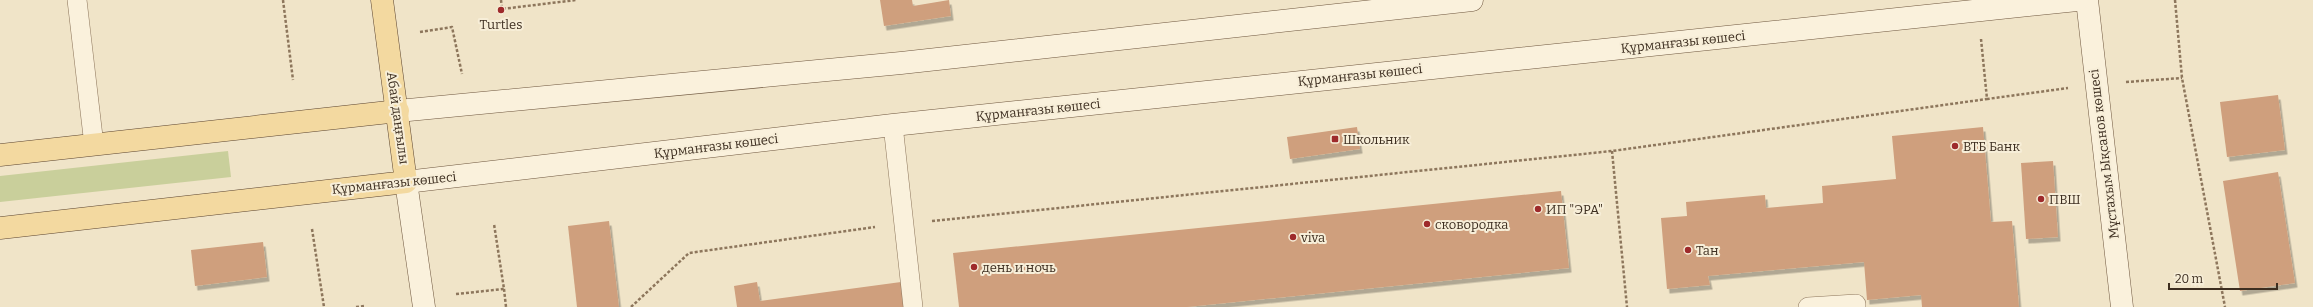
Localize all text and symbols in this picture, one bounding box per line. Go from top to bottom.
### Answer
marker: Turtles [496,5,506,15]
place label: Turtles [480,17,522,32]
street label: Құрманғазы көшесі [1620,28,1746,56]
street label: Құрманғазы көшесі [1297,61,1423,89]
street label: Мұстахым Ықсанов көшесі [2086,68,2122,240]
street label: Абай даңғылы [384,71,412,165]
street label: Құрманғазы көшесі [975,96,1101,124]
street label: Құрманғазы көшесі [653,131,779,161]
place label: Школьник [1343,132,1410,147]
marker: Школьник [1330,134,1340,144]
place label: ВТБ Банк [1963,139,2020,154]
marker: ВТБ Банк [1950,141,1960,151]
street label: Құрманғазы көшесі [331,169,457,197]
place label: ПВШ [2049,192,2080,207]
marker: ПВШ [2036,194,2046,204]
place label: ИП "ЭРА" [1546,202,1603,217]
marker: ИП "ЭРА" [1533,204,1543,214]
place label: сковородка [1435,217,1508,232]
marker: сковородка [1422,219,1432,229]
place label: viva [1300,230,1325,245]
marker: viva [1288,232,1298,242]
place label: Тан [1696,243,1719,258]
marker: Тан [1683,245,1693,255]
place label: день и ночь [982,260,1056,275]
marker: день и ночь [969,262,979,272]
scale bar [2169,265,2277,291]
text: 20 m [2175,272,2204,286]

